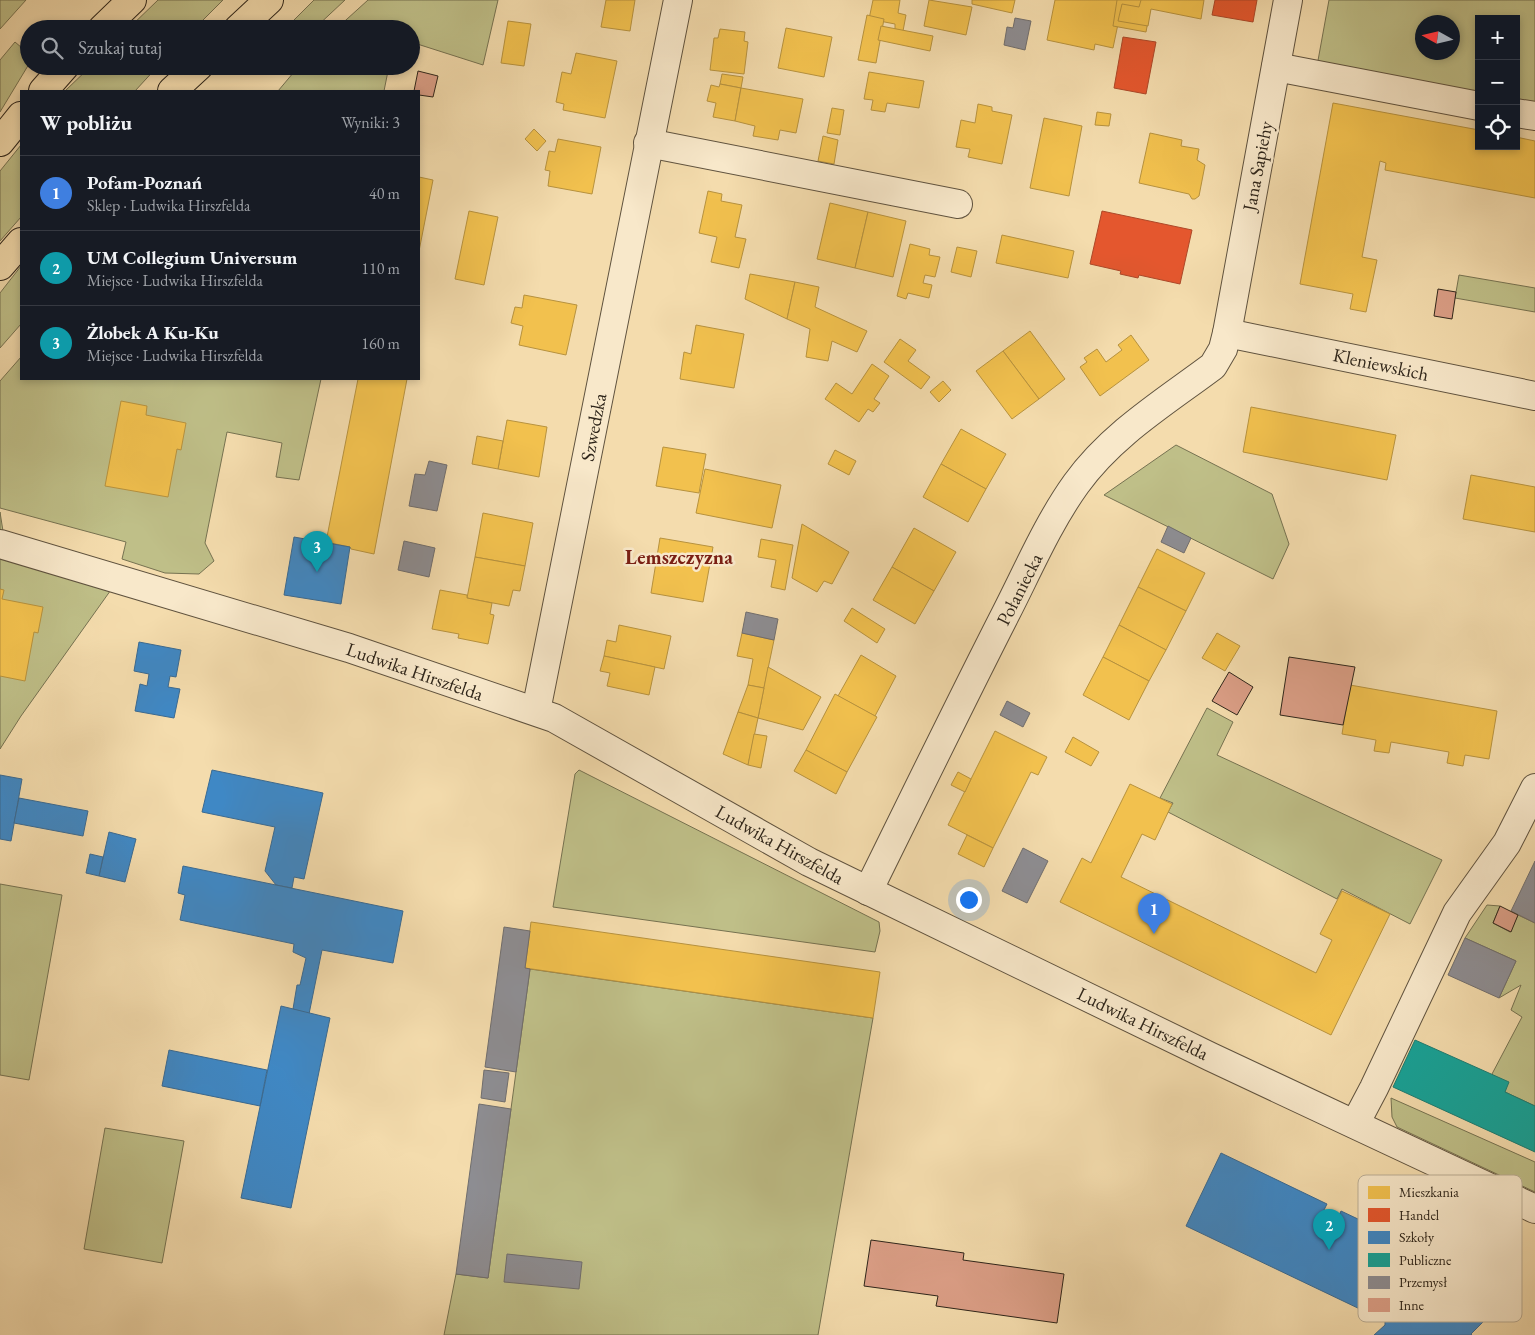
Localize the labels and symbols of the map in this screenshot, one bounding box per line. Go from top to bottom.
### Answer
north arrow [1415,15,1460,60]
street label: Jana Sapiehy [1236,118,1279,215]
street label: Kleniewskich [1331,342,1431,387]
street label: Szwedzka [575,390,612,463]
pin: 3 [301,531,333,572]
district label: Lemszczyzna [625,544,733,570]
street label: Połaniecka [991,549,1048,630]
street label: Ludwika Hirszfelda [343,636,487,707]
street label: Ludwika Hirszfelda [711,799,849,890]
your location [956,887,982,913]
pin: 1 [1138,893,1170,934]
street label: Ludwika Hirszfelda [1073,981,1213,1066]
legend [1358,1175,1522,1322]
text: Mieszkania [1399,1183,1459,1201]
text: Handel [1399,1206,1440,1224]
pin: 2 [1313,1209,1345,1250]
text: Szkoły [1399,1228,1435,1246]
text: Publiczne [1399,1251,1452,1269]
text: Przemysł [1399,1273,1447,1291]
text: Inne [1399,1296,1425,1314]

